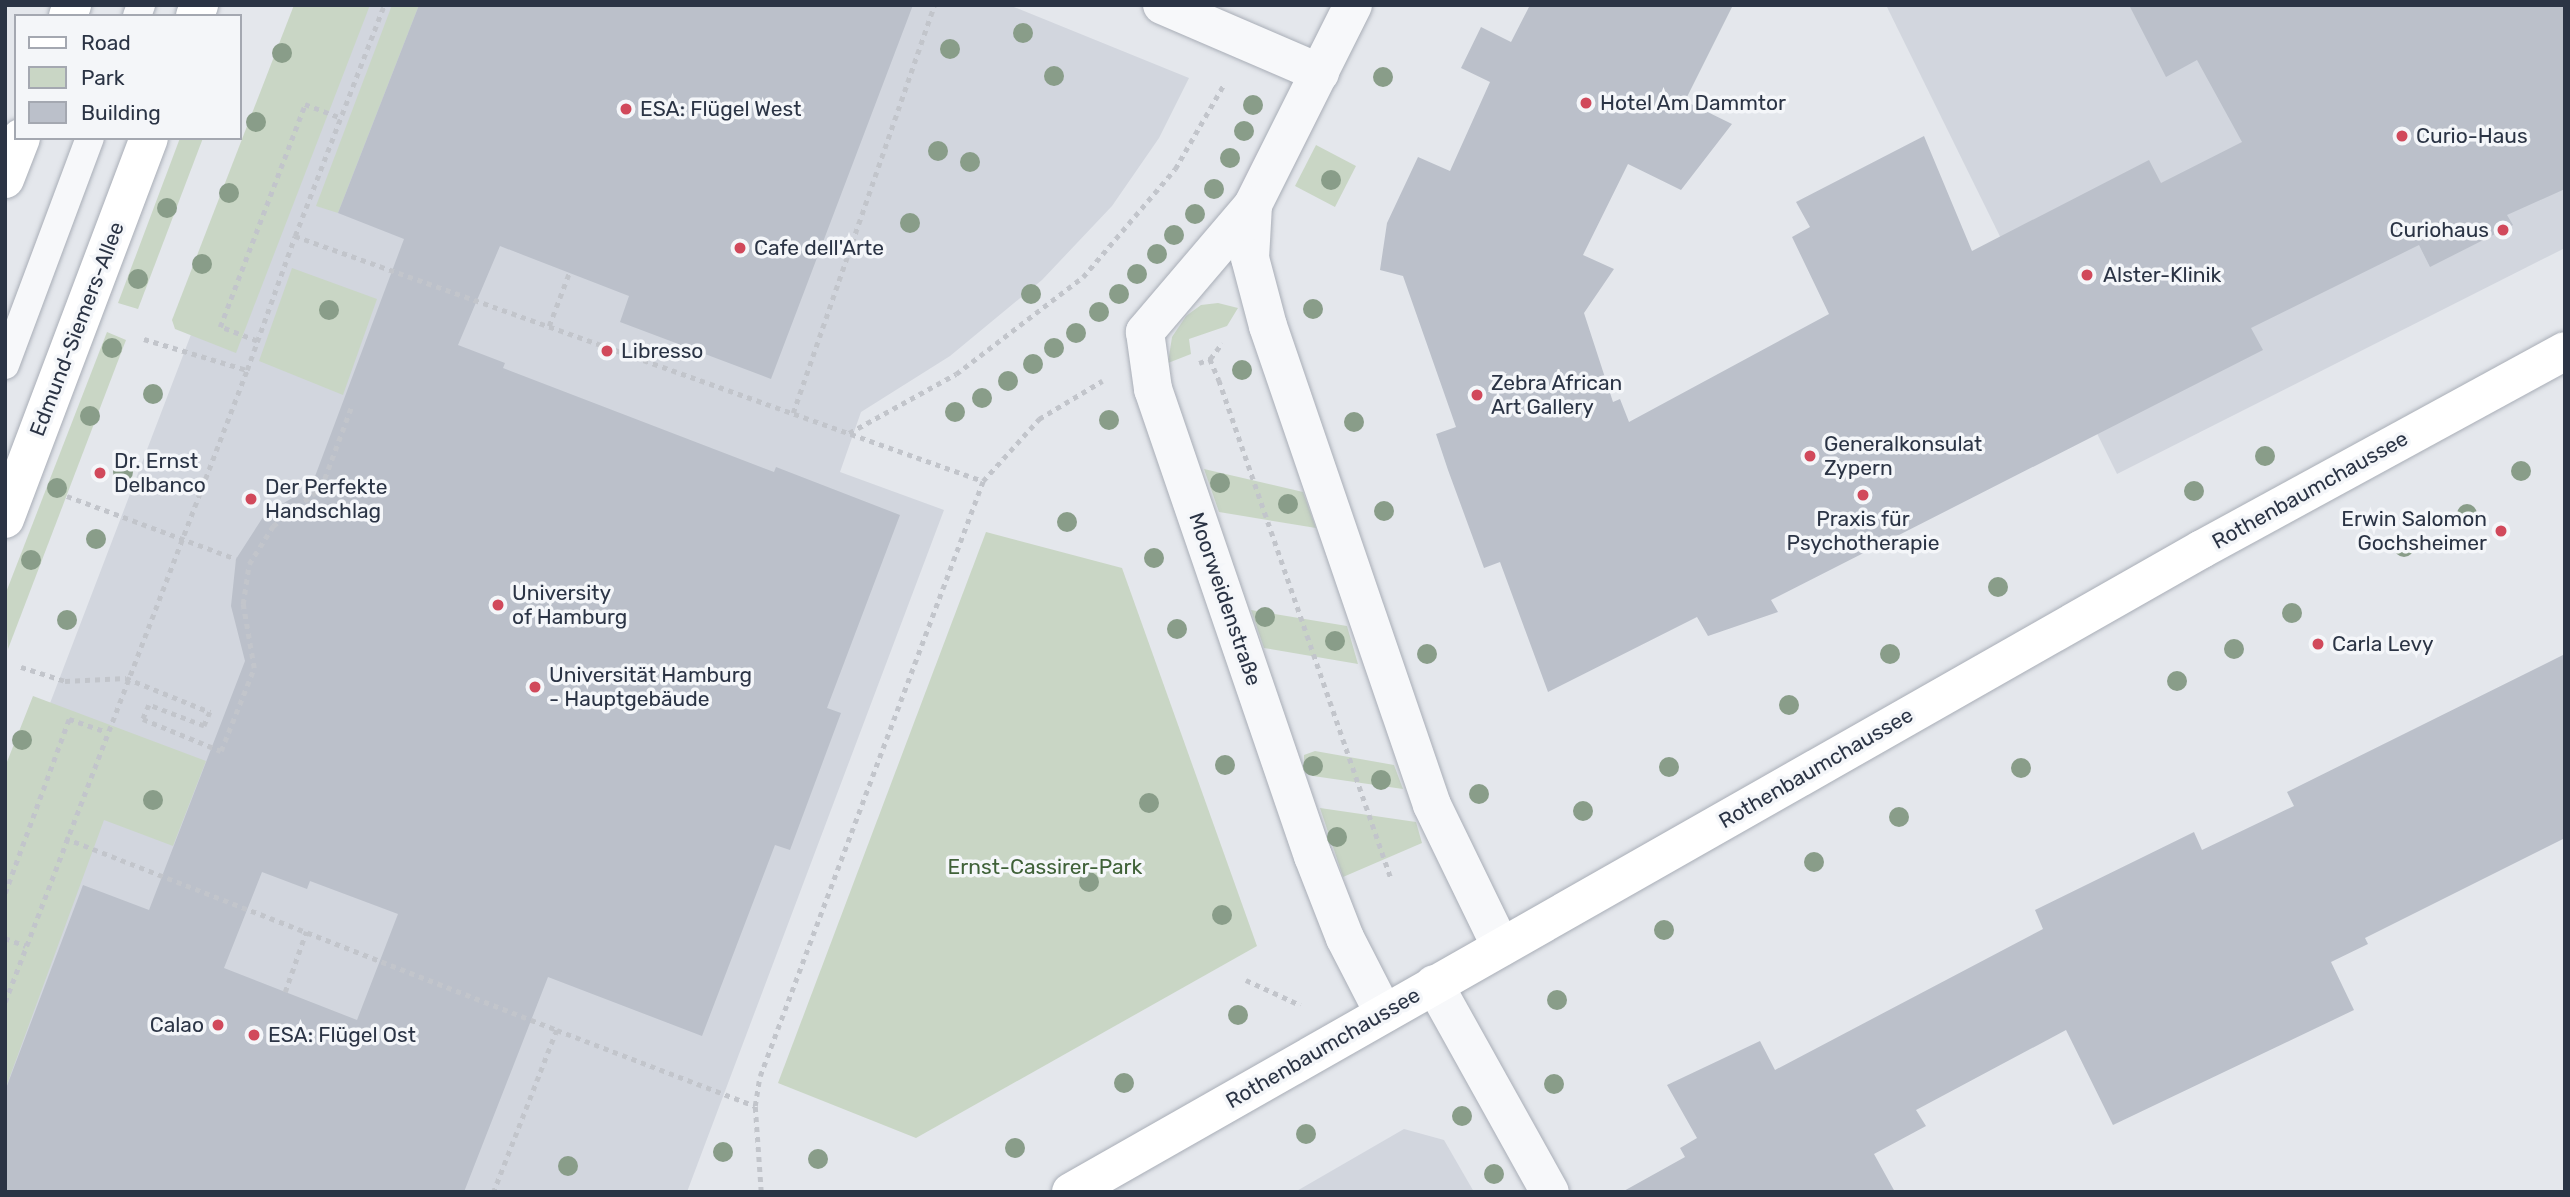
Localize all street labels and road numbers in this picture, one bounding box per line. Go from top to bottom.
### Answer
street label: Edmund-Siemers-Allee [24,218,130,440]
street label: Rothenbaumchaussee [2208,426,2412,554]
street label: Moorweidenstraße [1184,509,1266,689]
street label: Rothenbaumchaussee [1714,702,1918,834]
street label: Rothenbaumchaussee [1221,982,1425,1114]

